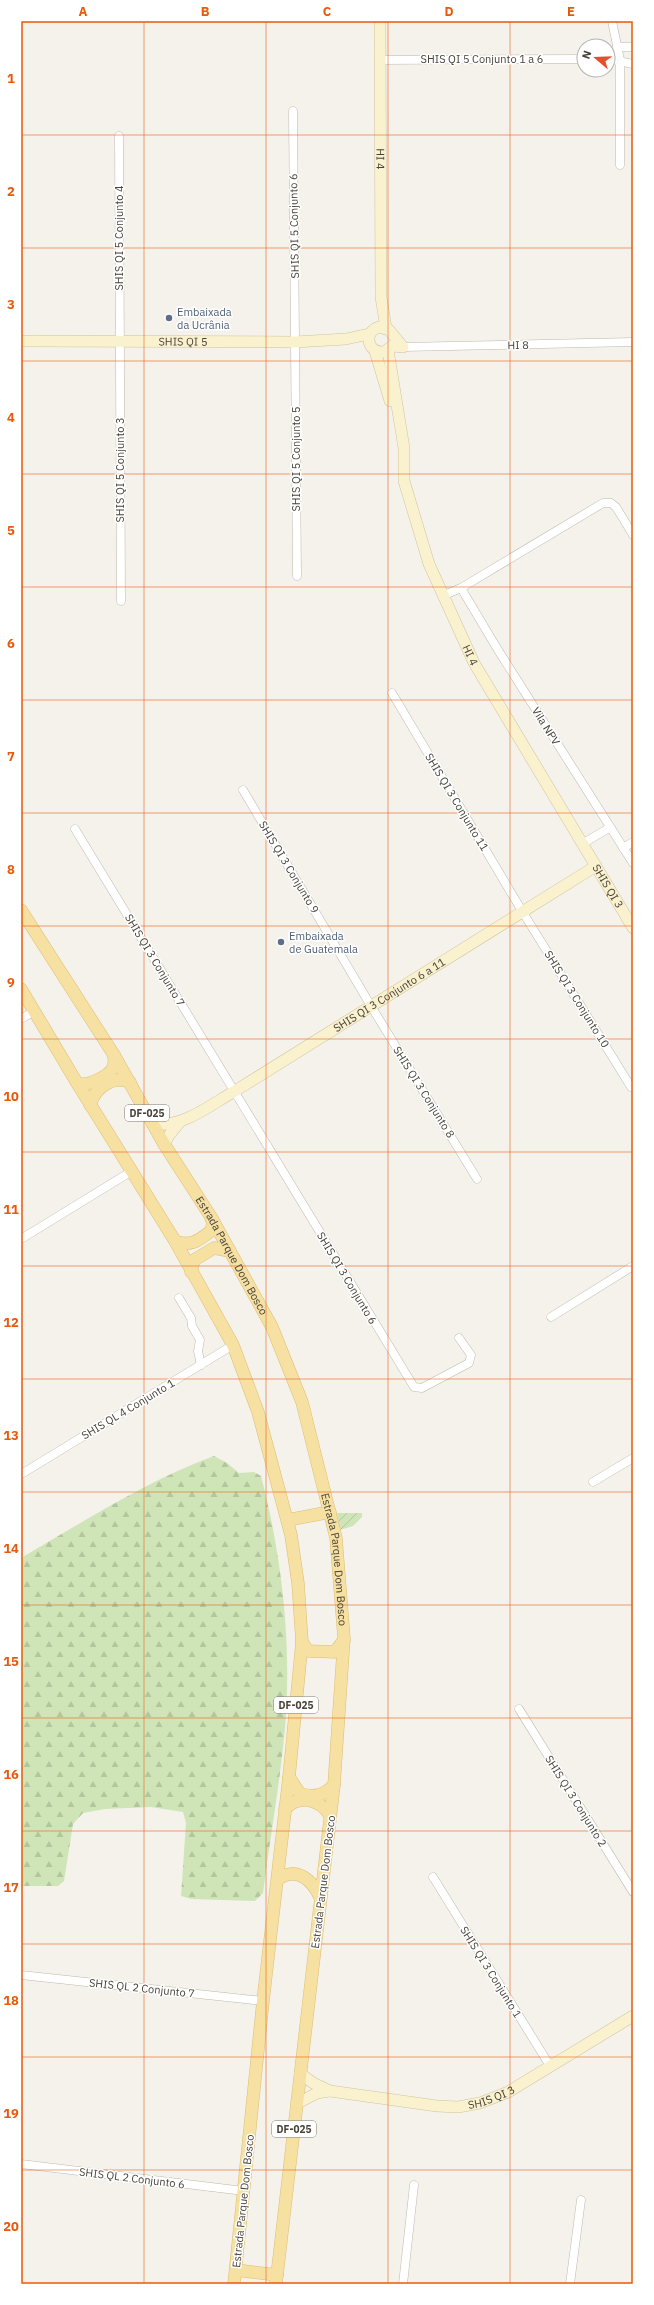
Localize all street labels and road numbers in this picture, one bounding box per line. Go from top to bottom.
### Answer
street label: SHIS QI 5 Conjunto 1 a 6 [421,52,543,66]
street label: HI 4 [373,148,388,170]
street label: SHIS QI 5 Conjunto 6 [286,173,302,279]
street label: SHIS QI 5 Conjunto 4 [112,185,126,291]
street label: SHIS QI 5 [158,335,208,349]
street label: HI 8 [507,338,529,352]
street label: SHIS QI 5 Conjunto 5 [289,406,303,512]
street label: SHIS QI 5 Conjunto 3 [113,417,127,523]
street label: HI 4 [460,642,481,668]
street label: Vila NPV [529,704,563,748]
street label: SHIS QI 3 Conjunto 11 [422,750,492,854]
street label: SHIS QI 3 Conjunto 9 [256,818,322,916]
street label: SHIS QI 3 [589,862,627,911]
street label: SHIS QI 3 Conjunto 7 [122,911,188,1009]
street label: SHIS QI 3 Conjunto 10 [541,948,613,1050]
street label: SHIS QI 3 Conjunto 6 a 11 [331,954,448,1035]
street label: SHIS QI 3 Conjunto 8 [390,1044,458,1140]
road number: DF-025 [125,1105,169,1121]
street label: Estrada Parque Dom Bosco [193,1194,271,1317]
street label: SHIS QI 3 Conjunto 6 [314,1229,380,1327]
street label: SHIS QL 4 Conjunto 1 [79,1375,178,1442]
street label: Estrada Parque Dom Bosco [318,1492,350,1626]
road number: DF-025 [274,1697,318,1713]
street label: SHIS QI 3 Conjunto 2 [542,1753,610,1849]
street label: Estrada Parque Dom Bosco [308,1815,338,1949]
street label: SHIS QI 3 Conjunto 1 [457,1924,525,2021]
street label: SHIS QL 2 Conjunto 7 [88,1975,196,2001]
street label: SHIS QI 3 [467,2082,517,2112]
road number: DF-025 [272,2121,316,2137]
street label: Estrada Parque Dom Bosco [229,2134,257,2268]
street label: SHIS QL 2 Conjunto 6 [78,2165,186,2191]

